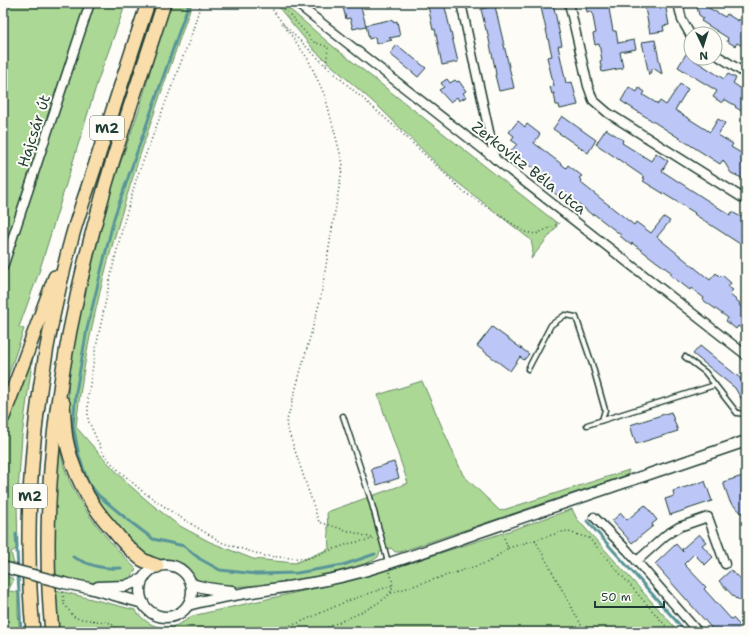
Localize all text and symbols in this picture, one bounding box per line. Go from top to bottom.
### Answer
north arrow [683,26,723,66]
text: N [699,48,709,63]
street label: Hajcsár út [13,92,55,170]
road number: M2 [90,116,124,140]
street label: Zerkovitz Béla utca [468,117,591,219]
road number: M2 [13,484,47,508]
scale bar [595,583,664,609]
text: 50 m [601,589,631,605]

